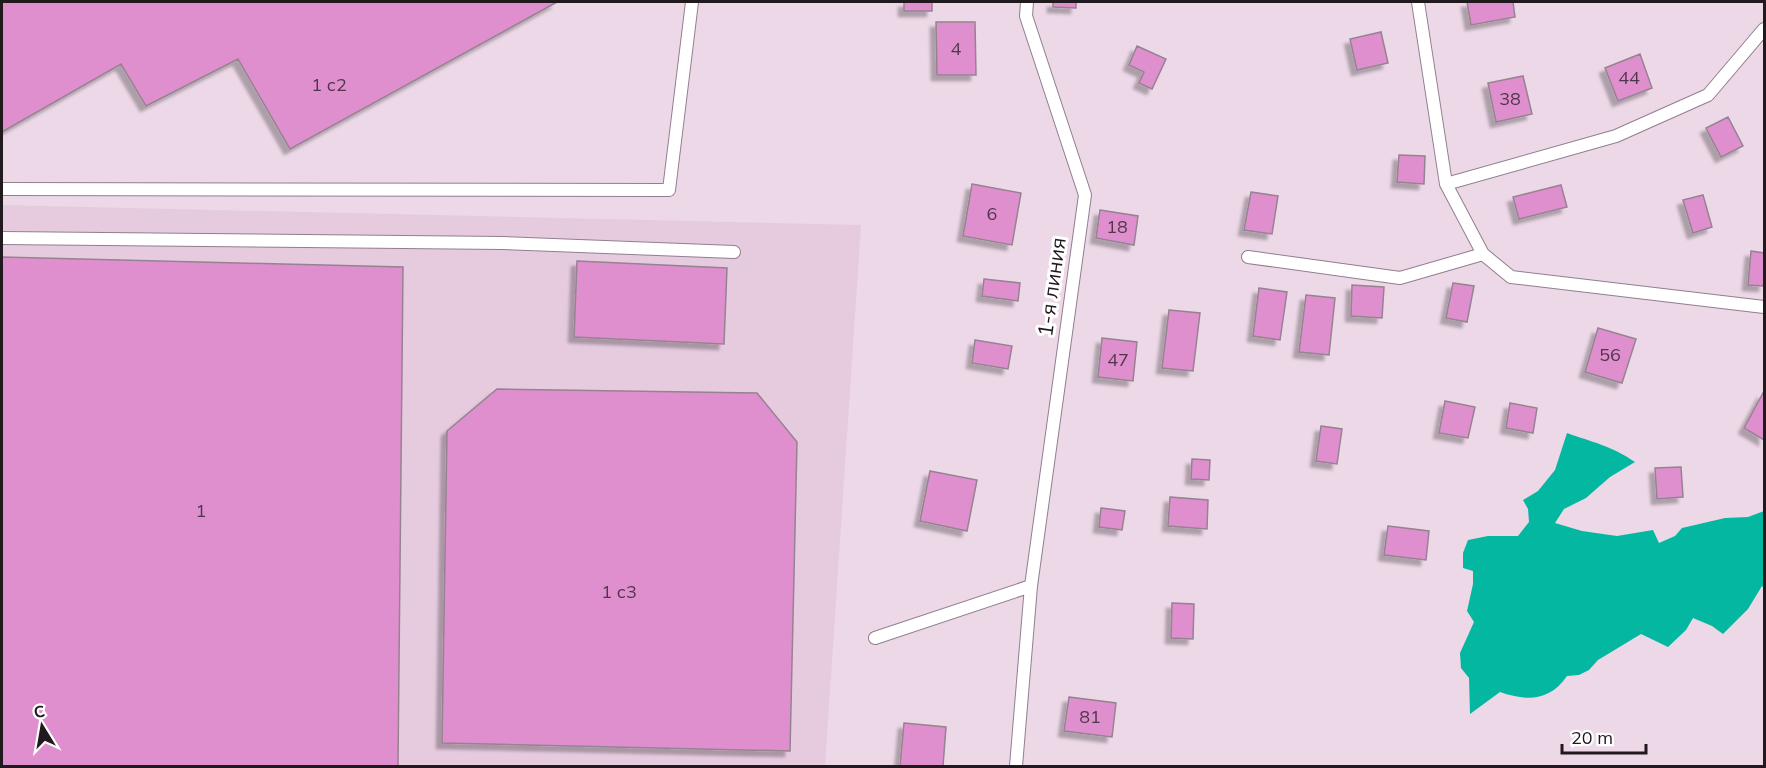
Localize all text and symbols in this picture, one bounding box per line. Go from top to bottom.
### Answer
house number: 4 [951,37,962,60]
house number: 44 [1618,66,1640,89]
house number: 1 с2 [311,73,347,96]
house number: 38 [1499,87,1521,110]
house number: 6 [987,202,997,225]
house number: 18 [1106,215,1128,238]
street label: 1-я линия [1031,236,1071,338]
house number: 56 [1599,343,1621,366]
house number: 47 [1107,348,1129,371]
house number: 1 [196,499,206,522]
house number: 1 с3 [601,580,637,603]
north arrow [12,696,72,756]
text: С [32,700,46,722]
house number: 81 [1079,705,1101,728]
scale bar [1562,717,1646,755]
text: 20 m [1571,726,1613,749]

